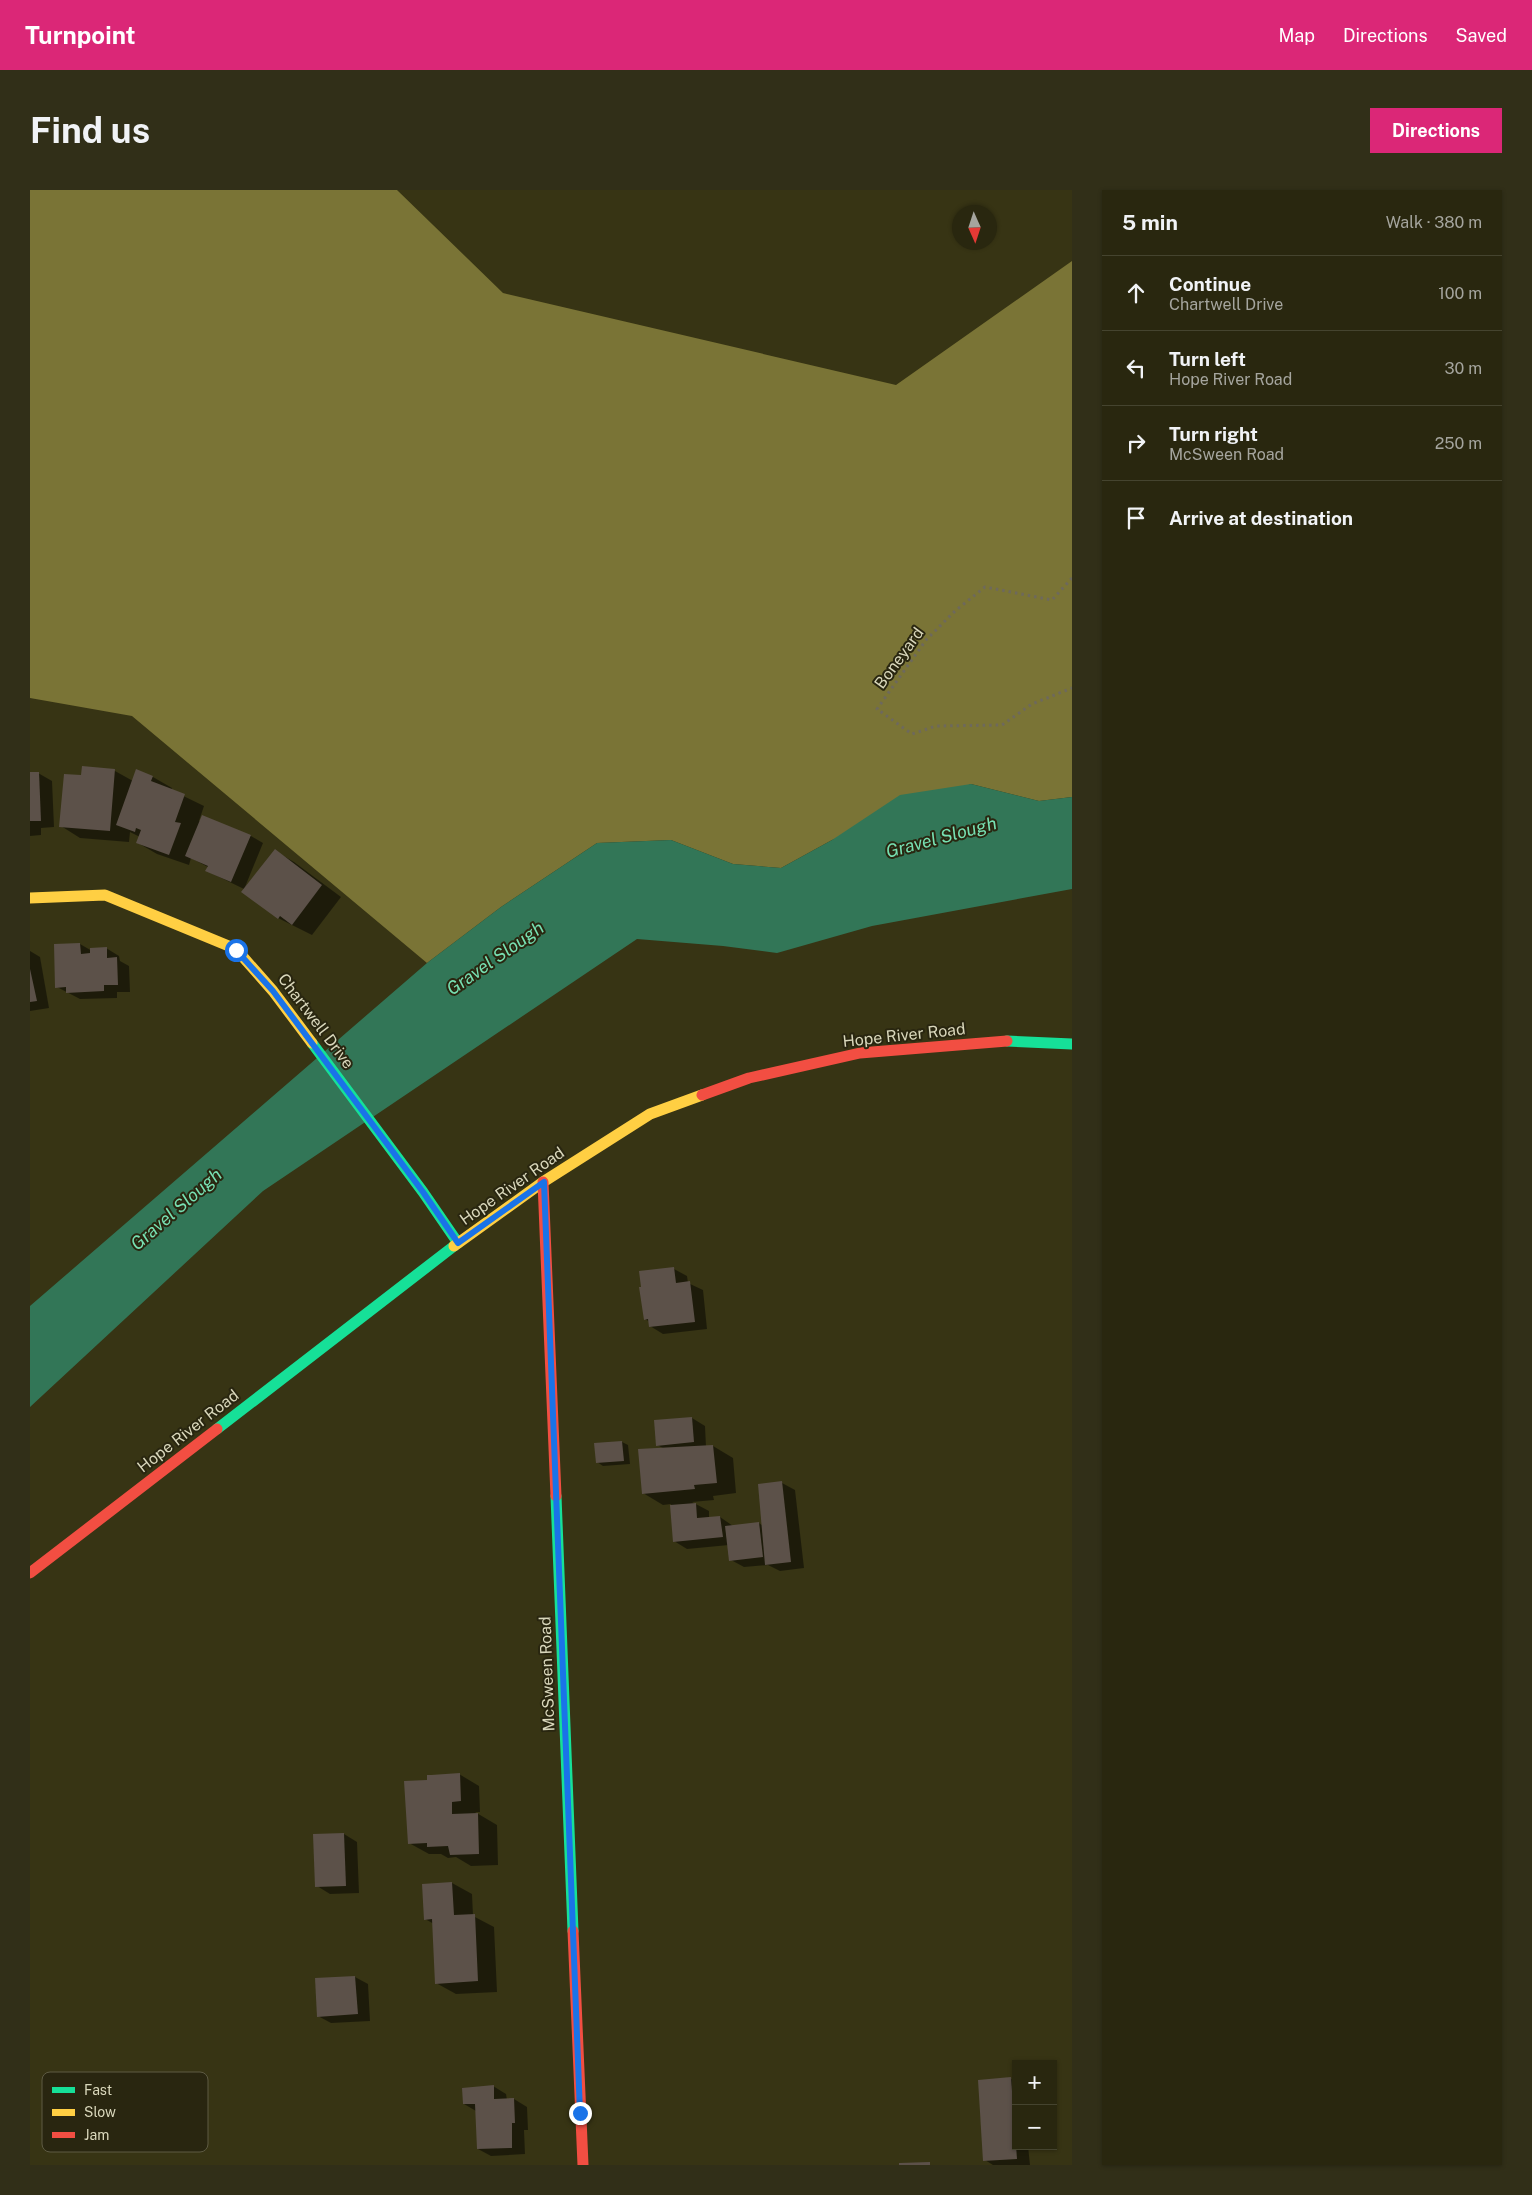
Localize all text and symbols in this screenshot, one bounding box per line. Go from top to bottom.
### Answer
text: Turnpoint [25,21,135,49]
text: Map [1278,25,1315,46]
text: Directions [1343,25,1428,46]
text: Saved [1456,25,1507,46]
button: Directions [1370,108,1502,153]
text: Find us [30,110,150,151]
north arrow [952,205,997,250]
text: 5 min [1122,210,1178,235]
text: Walk · 380 m [1386,213,1482,232]
text: Continue [1169,273,1251,295]
icon: ahead [1122,279,1150,307]
text: 100 m [1438,284,1482,303]
text: Chartwell Drive [1169,295,1283,314]
text: Turn left [1169,348,1246,370]
icon: left [1122,354,1150,382]
text: 30 m [1445,359,1482,378]
text: Hope River Road [1169,370,1292,389]
text: Turn right [1169,423,1258,445]
icon: right [1122,429,1150,457]
text: 250 m [1435,434,1482,453]
text: McSween Road [1169,445,1284,464]
icon: arrive [1122,504,1150,532]
text: Arrive at destination [1169,507,1353,529]
street label: Boneyard [870,624,928,692]
water label: Gravel Slough [883,812,999,862]
water label: Gravel Slough [442,917,548,999]
route start [225,939,248,962]
street label: Chartwell Drive [274,970,358,1072]
street label: Hope River Road [842,1019,966,1051]
street label: Hope River Road [456,1143,568,1229]
water label: Gravel Slough [126,1164,226,1254]
street label: Hope River Road [134,1386,242,1476]
street label: McSween Road [535,1616,559,1732]
map controls [1012,2060,1057,2150]
button: + [1012,2060,1057,2105]
legend [42,2072,208,2152]
text: Fast [84,2082,112,2098]
route end [569,2102,592,2125]
text: Slow [84,2104,116,2120]
button: − [1012,2105,1057,2150]
text: Jam [84,2127,109,2143]

